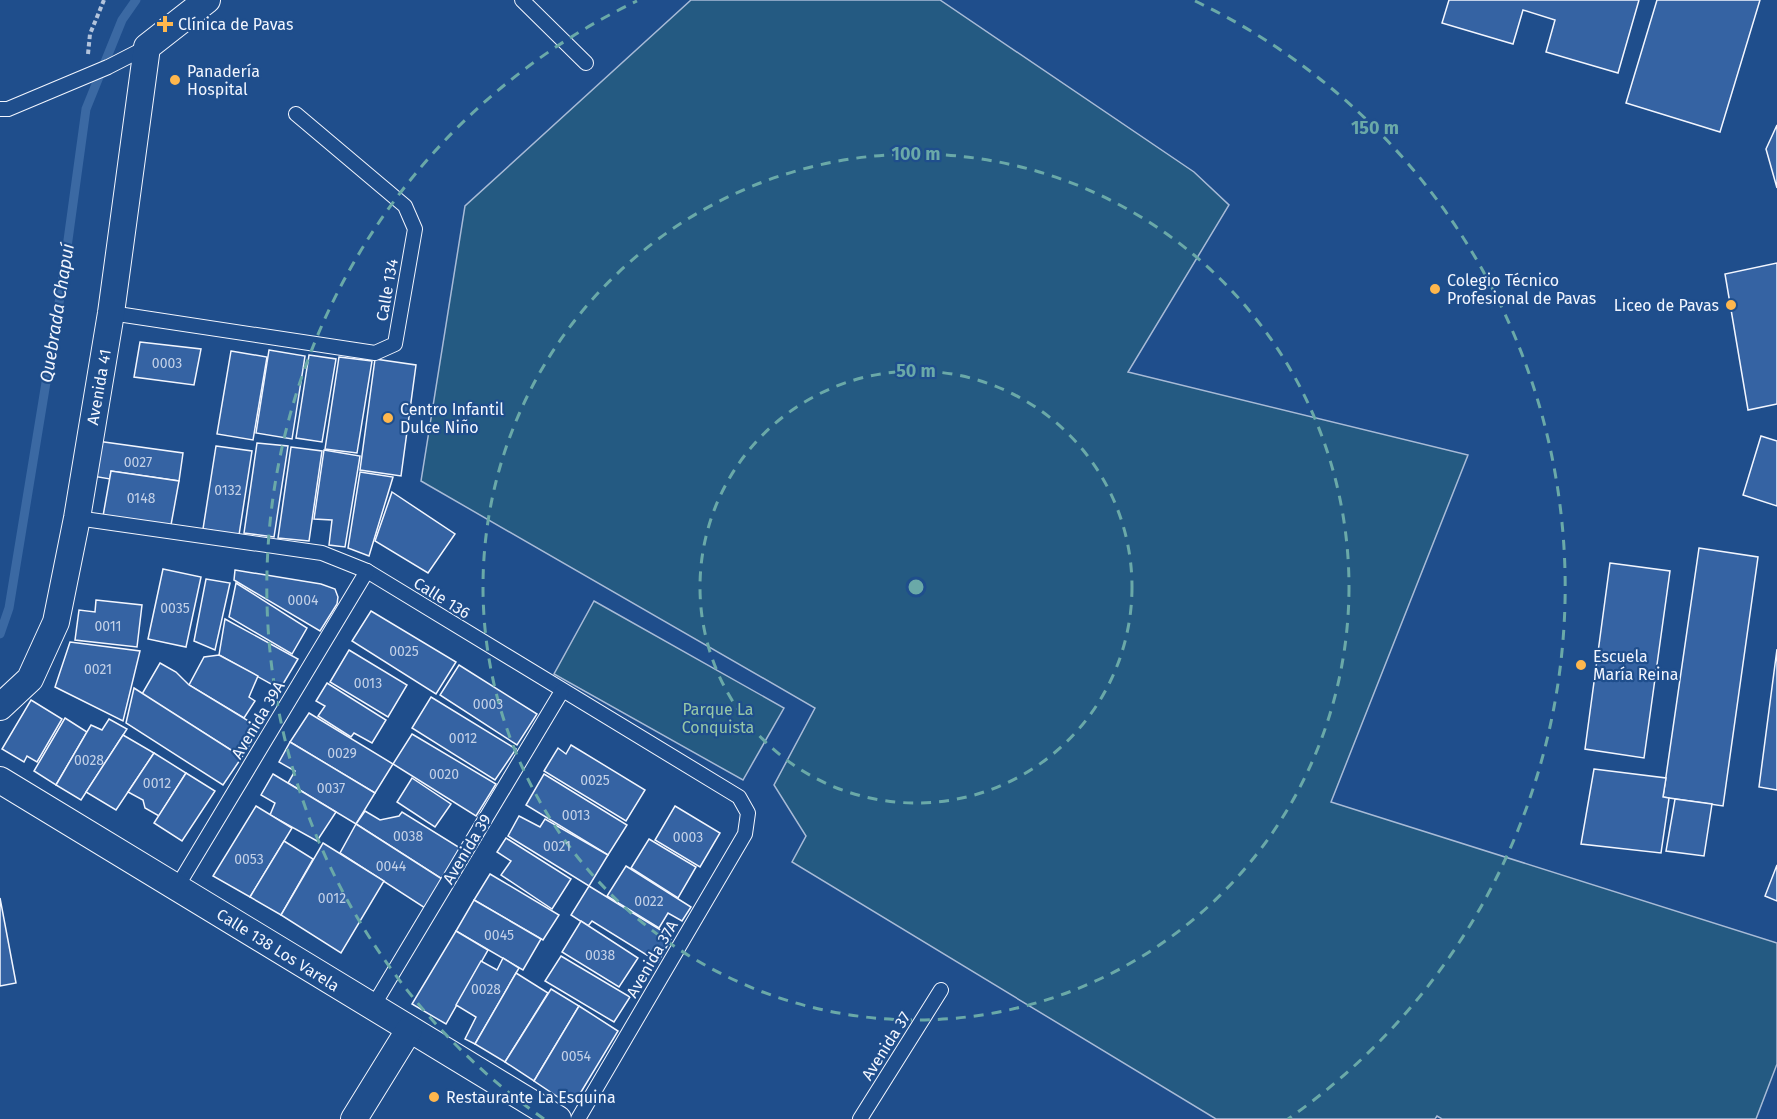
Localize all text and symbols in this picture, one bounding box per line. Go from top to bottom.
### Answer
marker: Clínica de Pavas [156,15,174,33]
place label: Clínica de Pavas [178,15,293,34]
place label: Panadería Hospital [187,62,260,99]
marker: Panadería Hospital [168,73,182,87]
text: 150 m [1351,117,1399,139]
text: 100 m [892,143,940,165]
water label: Quebrada Chapuí [35,241,79,384]
street label: Calle 134 [372,257,402,323]
place label: Colegio Técnico Profesional de Pavas [1447,271,1596,308]
marker: Colegio Técnico Profesional de Pavas [1428,282,1442,296]
place label: Liceo de Pavas [1614,296,1719,315]
marker: Liceo de Pavas [1724,298,1738,312]
street label: Avenida 41 [83,348,115,426]
house number: 0003 [152,355,182,372]
text: 50 m [896,360,936,382]
place label: Centro Infantil Dulce Niño [400,400,504,437]
marker: Centro Infantil Dulce Niño [381,411,395,425]
house number: 0027 [124,454,152,471]
house number: 0132 [214,482,242,499]
house number: 0148 [127,490,156,507]
street label: Calle 136 [410,573,474,623]
centre of rings [906,577,926,597]
house number: 0004 [288,592,319,609]
house number: 0035 [160,600,190,617]
house number: 0011 [94,618,122,635]
house number: 0025 [389,643,419,660]
place label: Escuela María Reina [1593,647,1679,684]
marker: Escuela María Reina [1574,658,1588,672]
house number: 0021 [84,661,112,678]
house number: 0013 [354,675,382,692]
street label: Avenida 39A [227,677,289,762]
house number: 0003 [473,696,503,713]
park label: Parque La Conquista [682,700,754,737]
house number: 0012 [449,730,477,747]
house number: 0029 [327,745,357,762]
house number: 0028 [74,752,104,769]
house number: 0020 [429,766,459,783]
house number: 0025 [580,772,610,789]
house number: 0012 [143,775,171,792]
house number: 0037 [317,780,345,797]
house number: 0013 [562,807,590,824]
street label: Avenida 39 [439,811,495,887]
house number: 0038 [393,828,423,845]
house number: 0003 [673,829,703,846]
house number: 0021 [543,838,571,855]
house number: 0053 [234,851,264,868]
house number: 0044 [376,858,407,875]
house number: 0012 [318,890,346,907]
house number: 0022 [634,893,664,910]
street label: Calle 138 Los Varela [213,905,343,995]
street label: Avenida 37A [622,916,682,1001]
house number: 0045 [484,927,514,944]
house number: 0038 [585,947,615,964]
house number: 0028 [471,981,501,998]
street label: Avenida 37 [858,1008,914,1084]
house number: 0054 [561,1048,592,1065]
place label: Restaurante La Esquina [446,1088,616,1107]
marker: Restaurante La Esquina [427,1090,441,1104]

